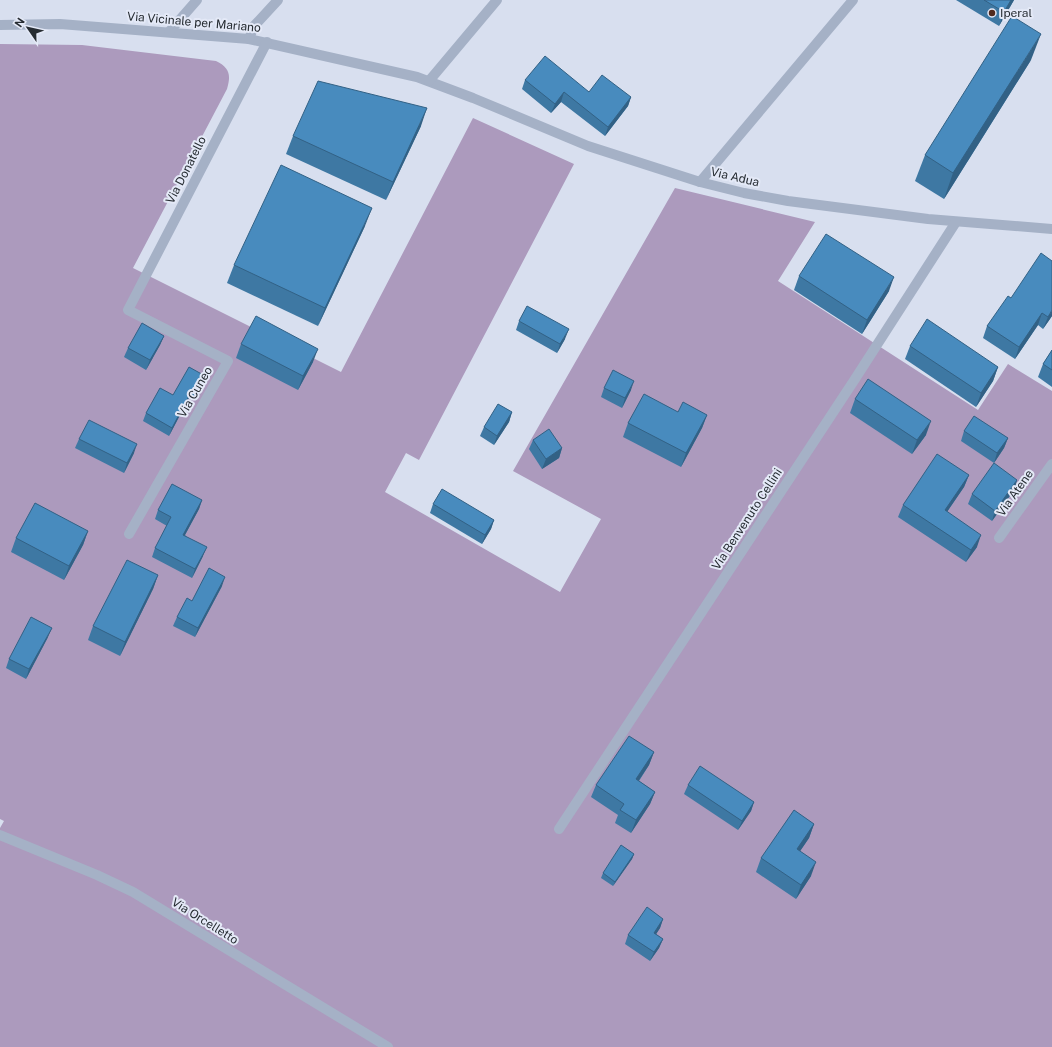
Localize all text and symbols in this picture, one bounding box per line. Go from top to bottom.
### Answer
place label: Iperal [1000,6,1032,20]
north arrow [8,8,48,48]
marker: Iperal [987,8,997,18]
street label: Via Vicinale per Mariano [127,9,262,35]
text: N [12,15,27,29]
street label: Via Donatello [163,134,209,206]
street label: Via Adua [709,165,761,189]
street label: Via Cuneo [175,364,215,420]
street label: Via Benvenuto Cellini [709,466,785,572]
street label: Via Atene [994,467,1036,519]
street label: Via Orcelletto [169,895,241,947]

